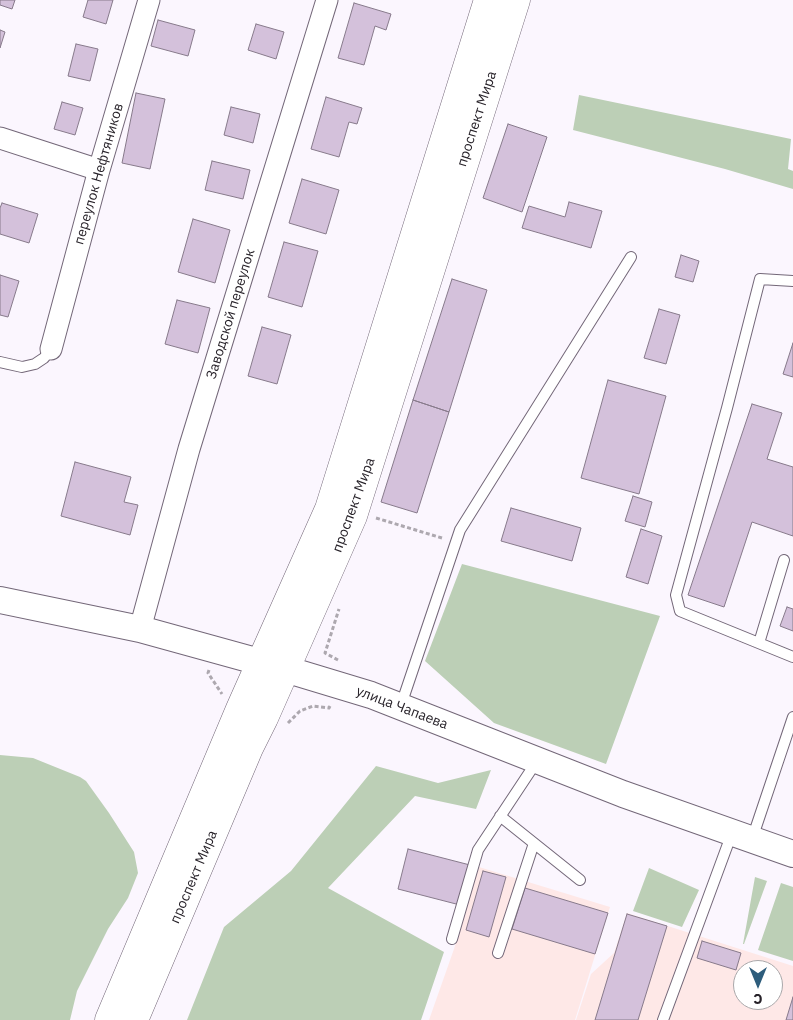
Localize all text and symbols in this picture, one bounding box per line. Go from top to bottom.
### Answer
street label: проспект Мира [454,69,500,169]
street label: переулок Нефтяников [71,101,127,247]
street label: Заводской переулок [203,247,259,381]
street label: проспект Мира [329,455,379,555]
street label: улица Чапаева [354,683,450,733]
street label: проспект Мира [167,828,221,926]
north arrow [733,960,783,1010]
text: С [753,990,763,1008]

